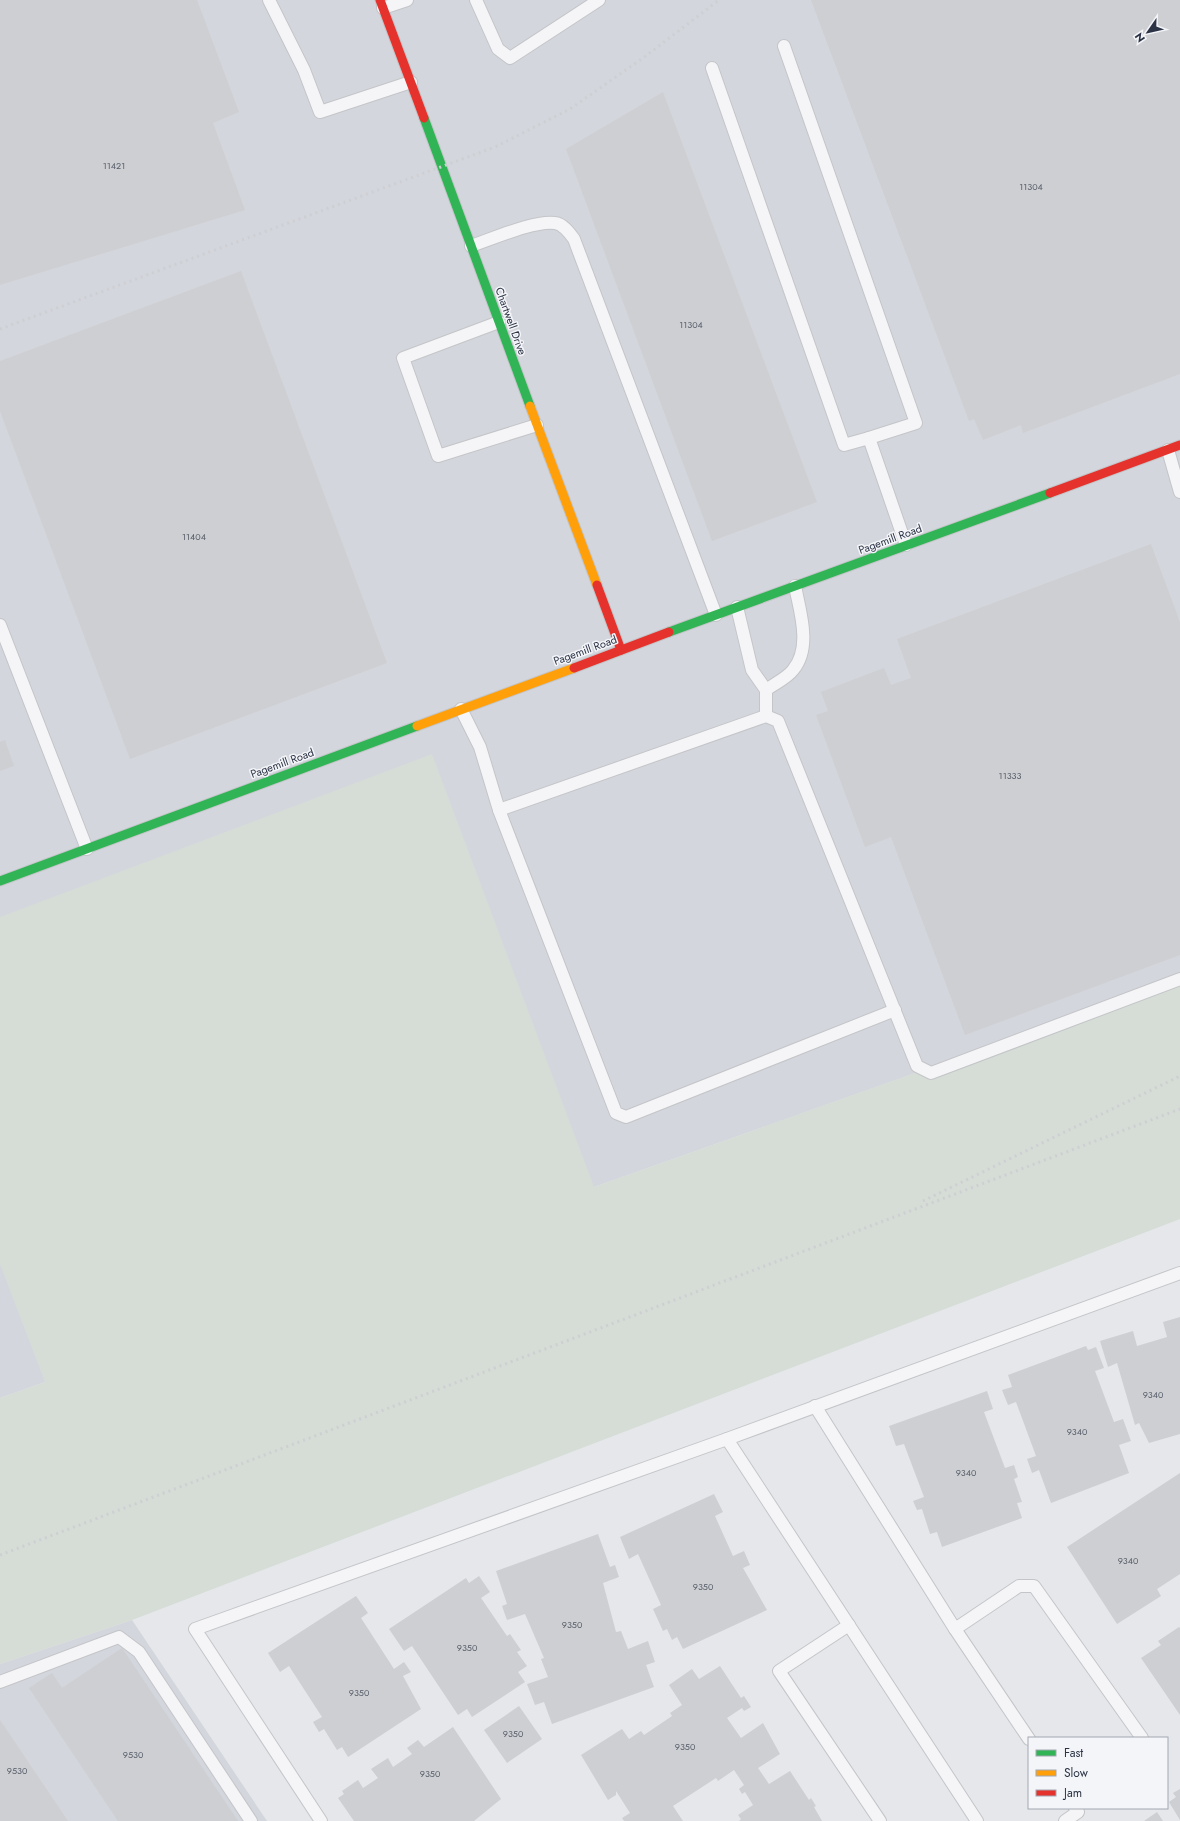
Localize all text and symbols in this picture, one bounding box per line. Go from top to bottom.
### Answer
north arrow [1128,12,1168,52]
text: N [1131,29,1149,46]
house number: 11421 [103,159,125,172]
house number: 11304 [1019,180,1043,193]
street label: Chartwell Drive [491,285,531,357]
house number: 11304 [679,318,703,331]
street label: Pagemill Road [856,520,924,558]
house number: 11404 [182,530,206,543]
street label: Pagemill Road [551,631,619,669]
street label: Pagemill Road [248,744,316,782]
house number: 11333 [999,769,1022,782]
house number: 9340 [1143,1388,1164,1401]
house number: 9340 [1067,1425,1088,1438]
house number: 9340 [956,1466,977,1479]
house number: 9340 [1118,1554,1139,1567]
house number: 9350 [693,1580,714,1593]
house number: 9350 [562,1618,583,1631]
house number: 9350 [457,1641,478,1654]
house number: 9350 [349,1686,370,1699]
house number: 9350 [503,1727,524,1740]
legend [1028,1737,1168,1809]
house number: 9350 [675,1740,696,1753]
text: Fast [1064,1744,1083,1762]
house number: 9530 [123,1748,144,1761]
house number: 9530 [7,1764,28,1777]
text: Slow [1064,1764,1089,1782]
house number: 9350 [420,1767,441,1780]
text: Jam [1062,1784,1082,1802]

